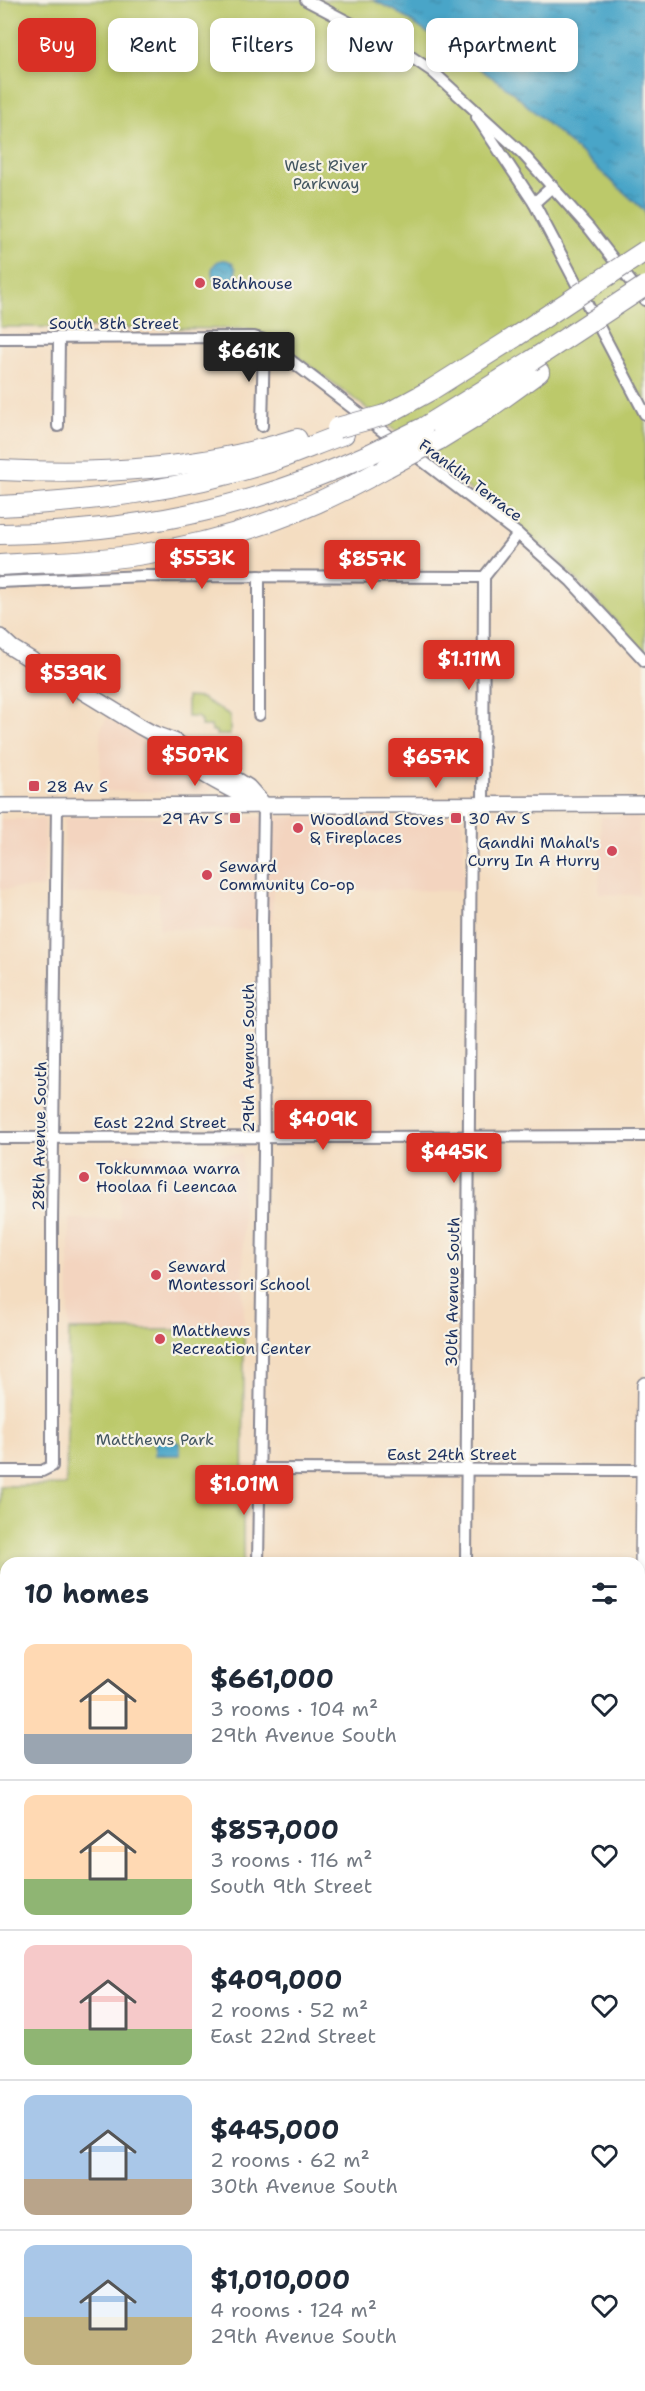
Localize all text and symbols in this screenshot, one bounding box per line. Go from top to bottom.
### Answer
chip: Buy [18,18,96,72]
chip: Rent [108,18,198,72]
chip: Filters [210,18,315,72]
chip: New [327,18,414,72]
chip: Apartment [426,18,578,72]
park label: West River Parkway [284,155,368,194]
place label: Bathhouse [212,273,293,294]
marker: Bathhouse [193,276,207,290]
street label: South 8th Street [49,313,179,334]
pin: $661K [207,332,291,383]
text: $661K [217,338,281,364]
street label: Franklin Terrace [415,435,527,526]
pin: $553K [160,539,244,590]
pin: $857K [330,540,414,591]
text: $553K [169,545,235,571]
text: $857K [338,546,406,572]
pin: $1.11M [420,640,518,691]
text: $1.11M [437,646,501,672]
pin: $539K [31,654,115,705]
text: $539K [39,660,107,686]
pin: $507K [153,736,237,787]
pin: $657K [394,738,478,789]
text: $507K [161,742,229,768]
text: $657K [402,744,470,770]
place label: 28 Av S [46,776,108,797]
marker: 28 Av S [27,779,41,793]
place label: 29 Av S [162,808,223,829]
place label: 30 Av S [468,808,530,829]
place label: Woodland Stoves & Fireplaces [310,809,444,848]
marker: 29 Av S [228,811,242,825]
marker: 30 Av S [449,811,463,825]
marker: Woodland Stoves & Fireplaces [291,821,305,835]
place label: Gandhi Mahal's Curry In A Hurry [468,832,600,871]
marker: Gandhi Mahal's Curry In A Hurry [605,844,619,858]
place label: Seward Community Co-op [219,856,355,895]
marker: Seward Community Co-op [200,868,214,882]
street label: 29th Avenue South [238,983,259,1133]
street label: 28th Avenue South [28,1061,51,1211]
pin: $409K [281,1100,365,1151]
text: $409K [288,1106,358,1132]
street label: East 22nd Street [93,1112,227,1133]
pin: $445K [412,1133,496,1184]
text: $445K [420,1139,488,1165]
place label: Tokkummaa warra Hoolaa fi Leencaa [96,1158,240,1197]
marker: Tokkummaa warra Hoolaa fi Leencaa [77,1170,91,1184]
street label: 30th Avenue South [441,1217,464,1367]
place label: Seward Montessori School [168,1256,310,1295]
marker: Seward Montessori School [149,1268,163,1282]
place label: Matthews Recreation Center [172,1320,311,1359]
marker: Matthews Recreation Center [153,1332,167,1346]
park label: Matthews Park [96,1429,214,1450]
street label: East 24th Street [387,1444,517,1465]
pin: $1.01M [195,1465,293,1516]
text: $1.01M [209,1471,279,1497]
text: 10 homes [24,1576,149,1611]
icon: filters [588,1577,621,1610]
text: $661,000 [210,1661,334,1696]
icon: home [72,1668,144,1740]
icon: heart [588,1688,621,1721]
text: 3 rooms · 104 m² [210,1696,378,1722]
text: 29th Avenue South [210,1722,397,1748]
text: $857,000 [210,1812,339,1847]
icon: home [72,1819,144,1891]
icon: heart [588,1839,621,1872]
text: 3 rooms · 116 m² [210,1847,372,1873]
text: South 9th Street [210,1873,372,1899]
text: $409,000 [210,1962,342,1997]
icon: home [72,1969,144,2041]
icon: heart [588,1989,621,2022]
text: 2 rooms · 52 m² [210,1997,368,2023]
text: East 22nd Street [210,2023,376,2049]
text: $445,000 [210,2112,339,2147]
icon: home [72,2119,144,2191]
icon: heart [588,2139,621,2172]
text: 2 rooms · 62 m² [210,2147,370,2173]
text: 30th Avenue South [210,2173,398,2199]
text: $1,010,000 [210,2262,350,2297]
icon: home [72,2269,144,2341]
icon: heart [588,2289,621,2322]
text: 4 rooms · 124 m² [210,2297,377,2323]
text: 29th Avenue South [210,2323,397,2349]

